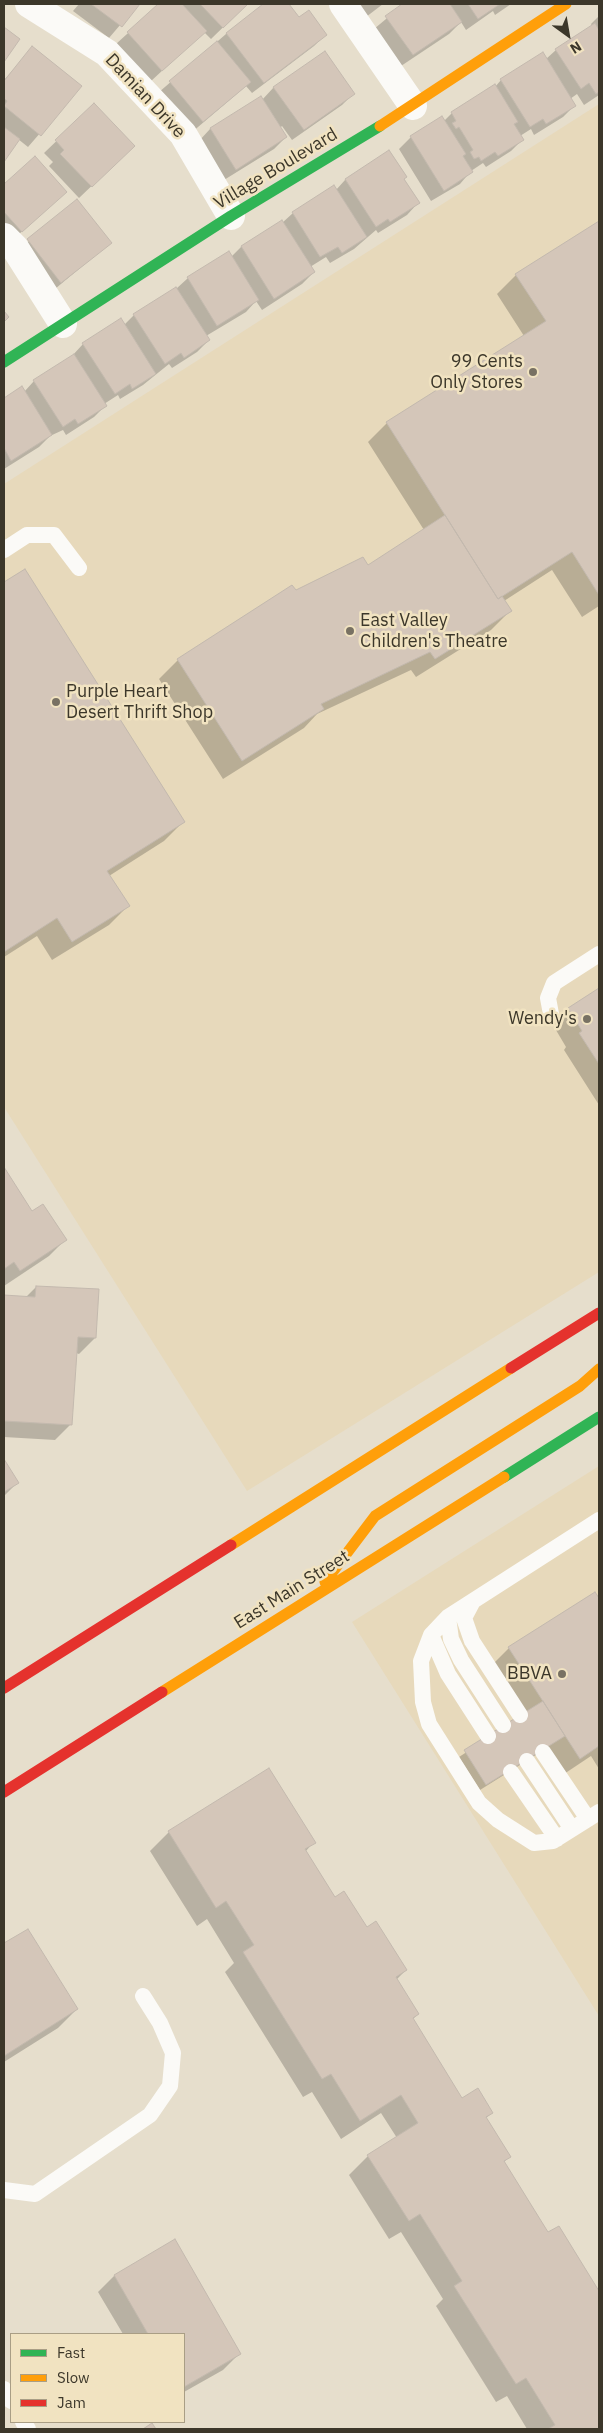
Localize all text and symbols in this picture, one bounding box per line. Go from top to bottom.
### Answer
north arrow [543,10,593,60]
text: N [567,37,585,58]
street label: Damian Drive [100,49,190,143]
street label: Village Boulevard [210,124,342,214]
place label: 99 Cents Only Stores [430,351,523,394]
marker: 99 Cents Only Stores [527,366,539,378]
place label: East Valley Children's Theatre [360,610,508,652]
marker: East Valley Children's Theatre [344,625,356,637]
place label: Purple Heart Desert Thrift Shop [66,681,213,724]
marker: Purple Heart Desert Thrift Shop [50,696,62,708]
place label: Wendy's [508,1008,577,1030]
marker: Wendy's [581,1013,593,1025]
street label: East Main Street [230,1546,354,1634]
place label: BBVA [507,1663,552,1685]
marker: BBVA [556,1668,568,1680]
legend [10,2333,185,2423]
text: Fast [57,2343,85,2362]
text: Slow [57,2368,90,2387]
text: Jam [57,2393,86,2412]

